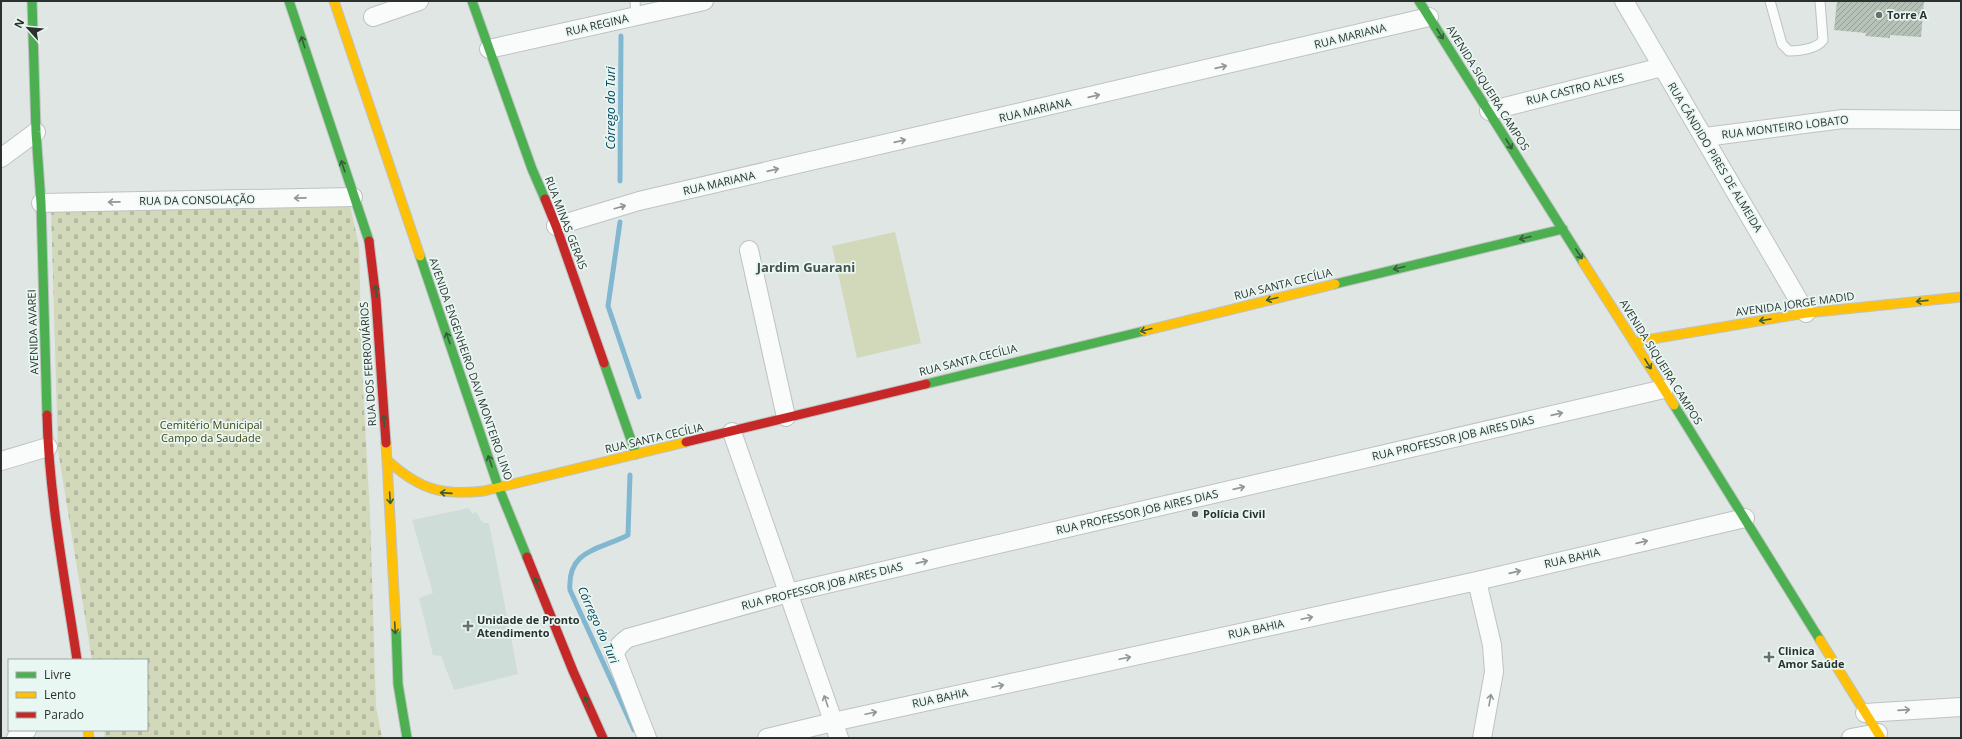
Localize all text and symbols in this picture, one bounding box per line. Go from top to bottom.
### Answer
place label: Torre A [1887,7,1928,22]
north arrow [8,8,48,48]
street label: RUA REGINA [564,10,630,39]
marker: Torre A [1874,10,1884,20]
text: N [10,16,27,31]
street label: RUA MARIANA [1312,19,1387,52]
street label: AVENIDA SIQUEIRA CAMPOS [1444,22,1533,153]
one-way arrow [1436,28,1444,39]
one-way arrow [299,36,306,49]
one-way arrow [1214,62,1227,70]
water label: Córrego do Turi [602,66,619,149]
street label: RUA CASTRO ALVES [1524,69,1625,108]
street label: RUA CÂNDIDO PIRES DE ALMEIDA [1665,79,1766,235]
one-way arrow [1088,92,1101,100]
street label: RUA MARIANA [997,94,1072,125]
street label: RUA MONTEIRO LOBATO [1721,111,1849,142]
one-way arrow [893,137,906,145]
one-way arrow [1506,138,1514,150]
one-way arrow [339,159,346,172]
one-way arrow [766,166,779,174]
street label: RUA MARIANA [681,167,756,198]
street label: RUA MINAS GERAIS [542,174,591,272]
street label: RUA DA CONSOLAÇÃO [139,191,255,208]
one-way arrow [294,194,307,202]
one-way arrow [108,198,121,206]
one-way arrow [613,203,626,210]
one-way arrow [1519,235,1532,242]
one-way arrow [1575,248,1583,260]
street label: AVENIDA ENGENHEIRO DAVI MONTEIRO LINO [426,256,517,482]
district label: Jardim Guarani [756,258,855,276]
street label: RUA SANTA CECÍLIA [1232,264,1334,303]
one-way arrow [1393,265,1406,273]
one-way arrow [372,285,379,298]
street label: AVENIDA JORGE MADID [1735,288,1855,319]
street label: AVENIDA AVAREI [24,289,41,375]
one-way arrow [1266,296,1279,303]
street label: AVENIDA SIQUEIRA CAMPOS [1617,296,1706,427]
one-way arrow [1916,297,1929,305]
street label: RUA DOS FERROVIÁRIOS [356,301,379,427]
one-way arrow [1759,316,1772,324]
one-way arrow [1140,326,1153,334]
one-way arrow [443,333,451,345]
street label: RUA SANTA CECÍLIA [917,340,1019,379]
one-way arrow [1644,358,1652,370]
one-way arrow [1550,410,1563,418]
street label: RUA PROFESSOR JOB AIRES DIAS [1370,412,1535,463]
one-way arrow [381,415,388,428]
park label: Cemitério Municipal Campo da Saudade [160,417,262,445]
street label: RUA SANTA CECÍLIA [603,419,705,456]
one-way arrow [485,456,493,468]
one-way arrow [1232,484,1245,491]
street label: RUA PROFESSOR JOB AIRES DIAS [1054,486,1219,537]
one-way arrow [440,489,453,496]
one-way arrow [386,491,393,504]
place label: Polícia Civil [1203,506,1265,521]
marker: Polícia Civil [1190,509,1200,519]
one-way arrow [1635,538,1648,545]
street label: RUA BAHIA [1543,544,1601,571]
one-way arrow [915,557,928,565]
street label: RUA PROFESSOR JOB AIRES DIAS [740,558,904,613]
one-way arrow [1508,567,1521,575]
one-way arrow [532,577,540,589]
water label: Córrego do Turi [574,583,623,667]
place label: Unidade de Pronto Atendimento [477,612,580,640]
one-way arrow [1300,614,1313,622]
street label: RUA BAHIA [1227,615,1285,642]
marker: Unidade de Pronto Atendimento [462,620,474,632]
one-way arrow [391,621,398,634]
place label: Clinica Amor Saúde [1778,643,1845,671]
marker: Clinica Amor Saúde [1763,651,1775,663]
one-way arrow [1118,653,1131,661]
legend [8,659,148,731]
text: Livre [44,666,71,683]
one-way arrow [991,681,1004,689]
street label: RUA BAHIA [911,684,969,711]
text: Lento [44,686,76,703]
one-way arrow [1486,694,1494,707]
one-way arrow [822,695,829,708]
one-way arrow [583,697,590,709]
text: Parado [44,706,84,723]
one-way arrow [1897,707,1910,714]
one-way arrow [864,709,877,717]

